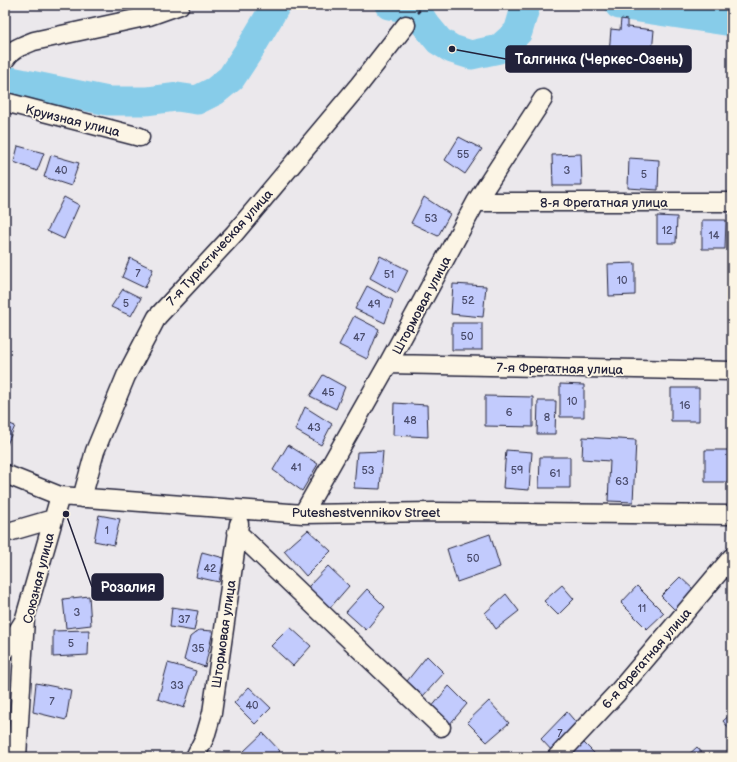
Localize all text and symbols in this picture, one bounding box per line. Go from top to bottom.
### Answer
callout: Талгинка (Черкес-Озень) [506,46,691,72]
text: Талгинка (Черкес-Озень) [515,51,683,68]
street label: Круизная улица [24,101,122,141]
house number: 55 [457,148,469,161]
house number: 40 [54,164,68,177]
house number: 3 [564,164,571,177]
house number: 5 [641,168,647,181]
street label: 7-я Туристическая улица [163,186,276,309]
street label: 8-я Фрегатная улица [540,195,668,211]
house number: 53 [424,212,438,225]
house number: 12 [662,224,673,237]
house number: 14 [709,229,720,242]
street label: Штормовая улица [389,253,455,357]
house number: 7 [135,267,141,280]
house number: 51 [384,268,394,281]
house number: 10 [617,274,628,287]
house number: 52 [462,294,475,307]
house number: 5 [123,297,129,310]
house number: 49 [367,298,381,311]
house number: 50 [461,330,474,343]
house number: 47 [353,331,366,344]
street label: 7-я Фрегатная улица [496,360,624,378]
house number: 45 [321,386,335,399]
house number: 10 [567,395,578,408]
house number: 16 [680,399,691,412]
house number: 6 [506,406,513,419]
house number: 8 [544,411,550,424]
house number: 48 [403,414,417,427]
house number: 43 [307,421,321,434]
house number: 41 [291,461,301,474]
house number: 53 [361,464,375,477]
house number: 59 [511,464,523,477]
house number: 61 [550,467,560,480]
house number: 63 [615,475,629,488]
street label: Puteshestvennikov Street [292,505,440,521]
house number: 1 [105,524,109,537]
street label: Союзная улица [20,531,58,625]
house number: 50 [467,552,480,565]
house number: 42 [203,562,217,575]
callout: Розалия [92,574,163,600]
text: Розалия [100,579,156,596]
street label: Штормовая улица [208,579,240,689]
house number: 11 [638,602,646,615]
street label: 6-я Фрегатная улица [599,605,695,712]
house number: 3 [74,606,81,619]
house number: 37 [178,613,191,626]
house number: 5 [68,637,74,650]
house number: 35 [191,642,205,655]
house number: 33 [170,679,184,692]
house number: 7 [49,695,55,708]
house number: 40 [245,699,259,712]
house number: 7 [557,727,563,740]

